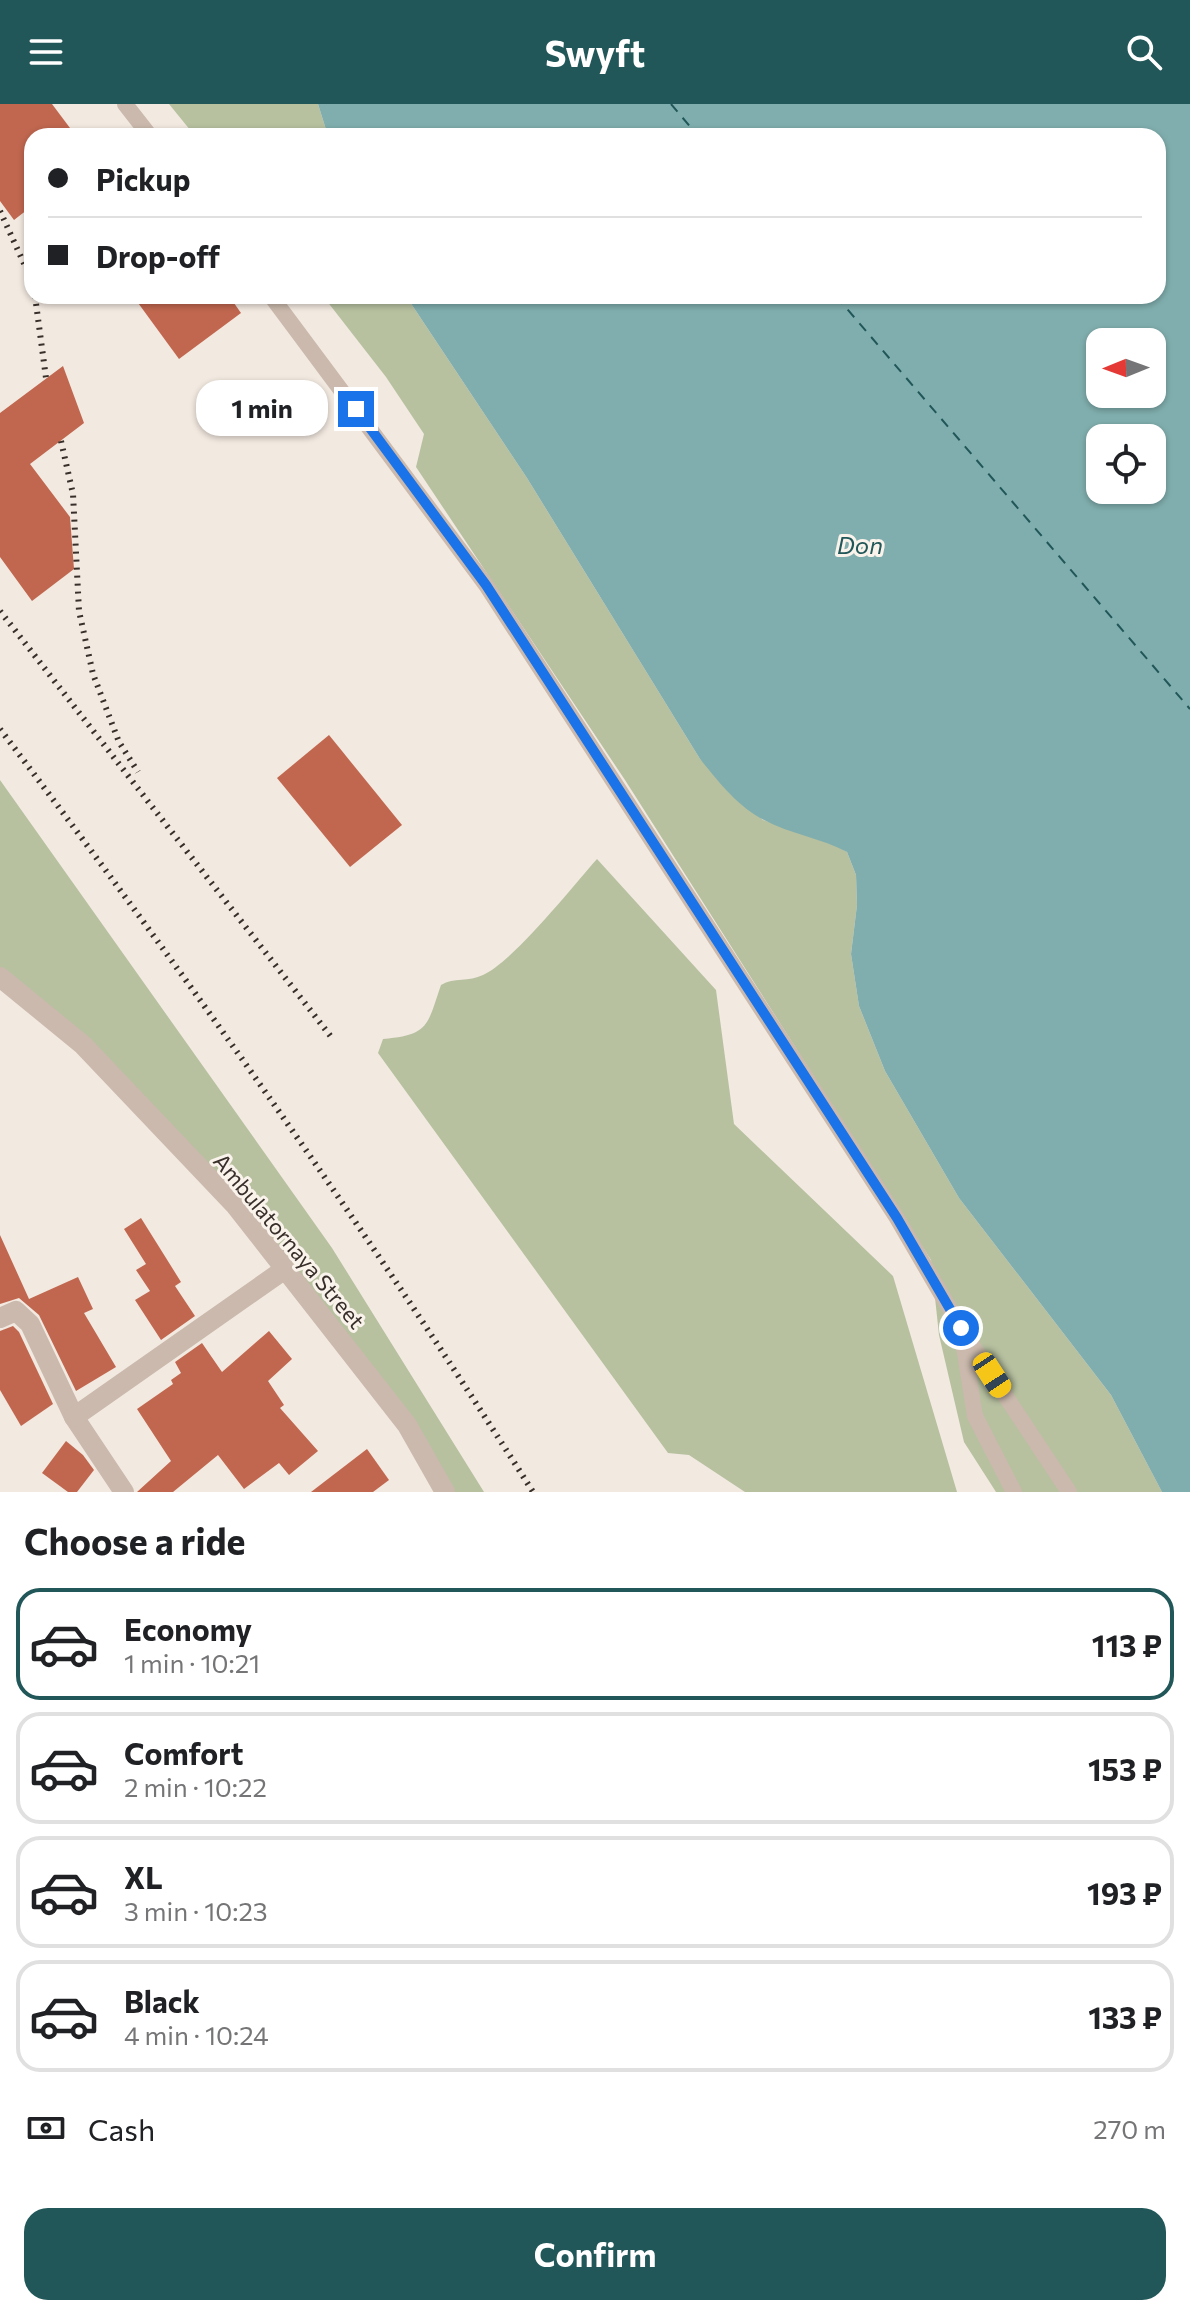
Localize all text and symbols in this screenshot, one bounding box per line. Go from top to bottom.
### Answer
icon: menu [24,30,68,74]
text: Swyft [545,30,645,74]
icon: search [1122,30,1166,74]
text: Pickup [96,160,190,197]
text: Drop-off [96,237,220,274]
north arrow [1086,328,1166,408]
map controls [1086,328,1166,504]
callout: 1 min [196,381,328,437]
route end [338,391,374,427]
text: 1 min [231,392,293,423]
button: locate [1086,424,1166,504]
water label: Don [837,530,883,559]
street label: Ambulatornaya Street [208,1148,371,1334]
route start [943,1310,979,1346]
car [969,1348,1015,1402]
text: Choose a ride [24,1518,245,1562]
icon: car [28,1608,100,1680]
text: Economy [124,1610,252,1647]
text: 113 ₽ [1092,1626,1162,1663]
text: 1 min · 10:21 [124,1647,260,1678]
icon: car [28,1732,100,1804]
text: Comfort [124,1734,243,1771]
text: 153 ₽ [1088,1750,1162,1787]
text: 2 min · 10:22 [124,1771,267,1802]
icon: car [28,1856,100,1928]
text: XL [124,1858,163,1895]
text: 193 ₽ [1087,1874,1162,1911]
text: 3 min · 10:23 [124,1895,268,1926]
icon: car [28,1980,100,2052]
text: Black [124,1982,200,2019]
text: 133 ₽ [1088,1998,1162,2035]
text: 4 min · 10:24 [124,2019,269,2050]
icon: cash [24,2106,68,2150]
text: Cash [88,2110,155,2147]
text: 270 m [1093,2113,1166,2144]
button: Confirm [24,2208,1166,2300]

